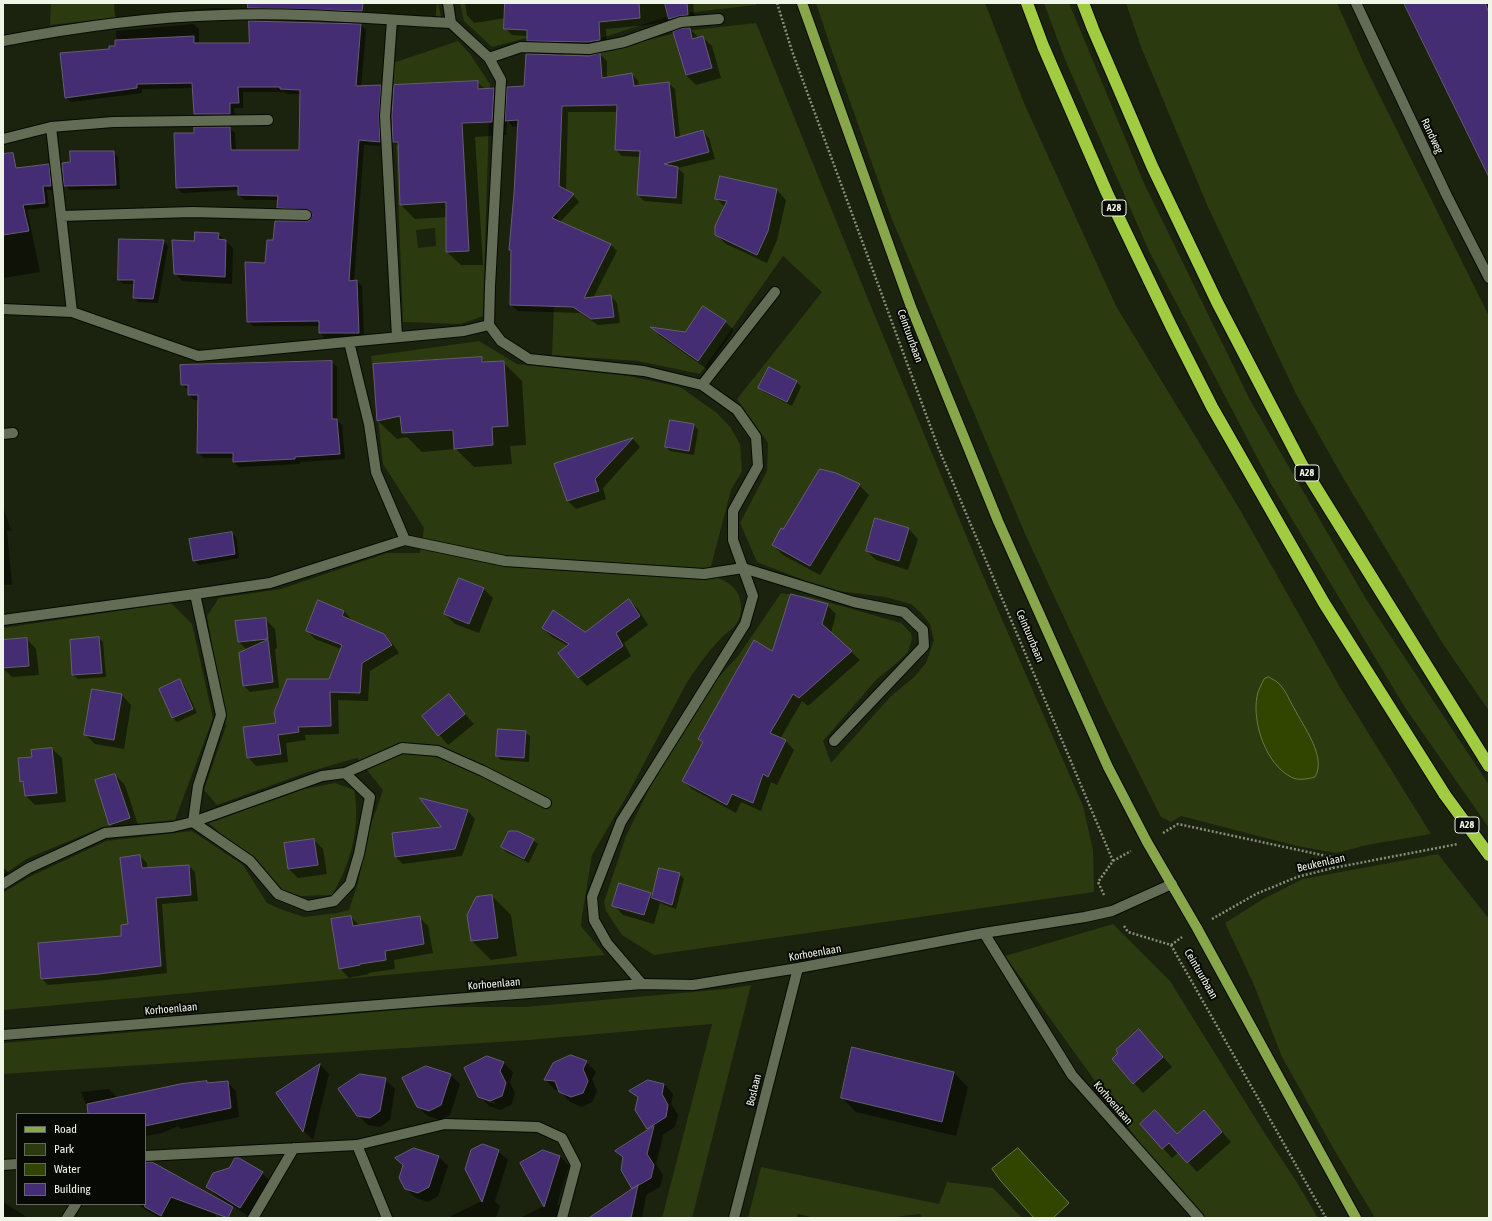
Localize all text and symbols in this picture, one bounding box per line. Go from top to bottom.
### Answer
street label: Randweg [1418,116,1446,156]
road number: A28 [1102,200,1126,216]
street label: Ceintuurbaan [894,308,926,364]
road number: A28 [1295,465,1319,481]
street label: Ceintuurbaan [1013,608,1047,664]
road number: A28 [1455,817,1479,833]
street label: Beukenlaan [1296,851,1346,875]
street label: Korhoenlaan [788,942,842,964]
street label: Ceintuurbaan [1181,947,1221,1001]
street label: Korhoenlaan [467,975,521,993]
street label: Korhoenlaan [144,1000,198,1018]
street label: Boslaan [744,1073,764,1107]
street label: Korhoenlaan [1091,1079,1135,1127]
legend [16,1113,146,1205]
text: Road [54,1122,77,1136]
text: Park [54,1142,74,1156]
text: Water [54,1162,80,1176]
text: Building [54,1182,91,1196]

